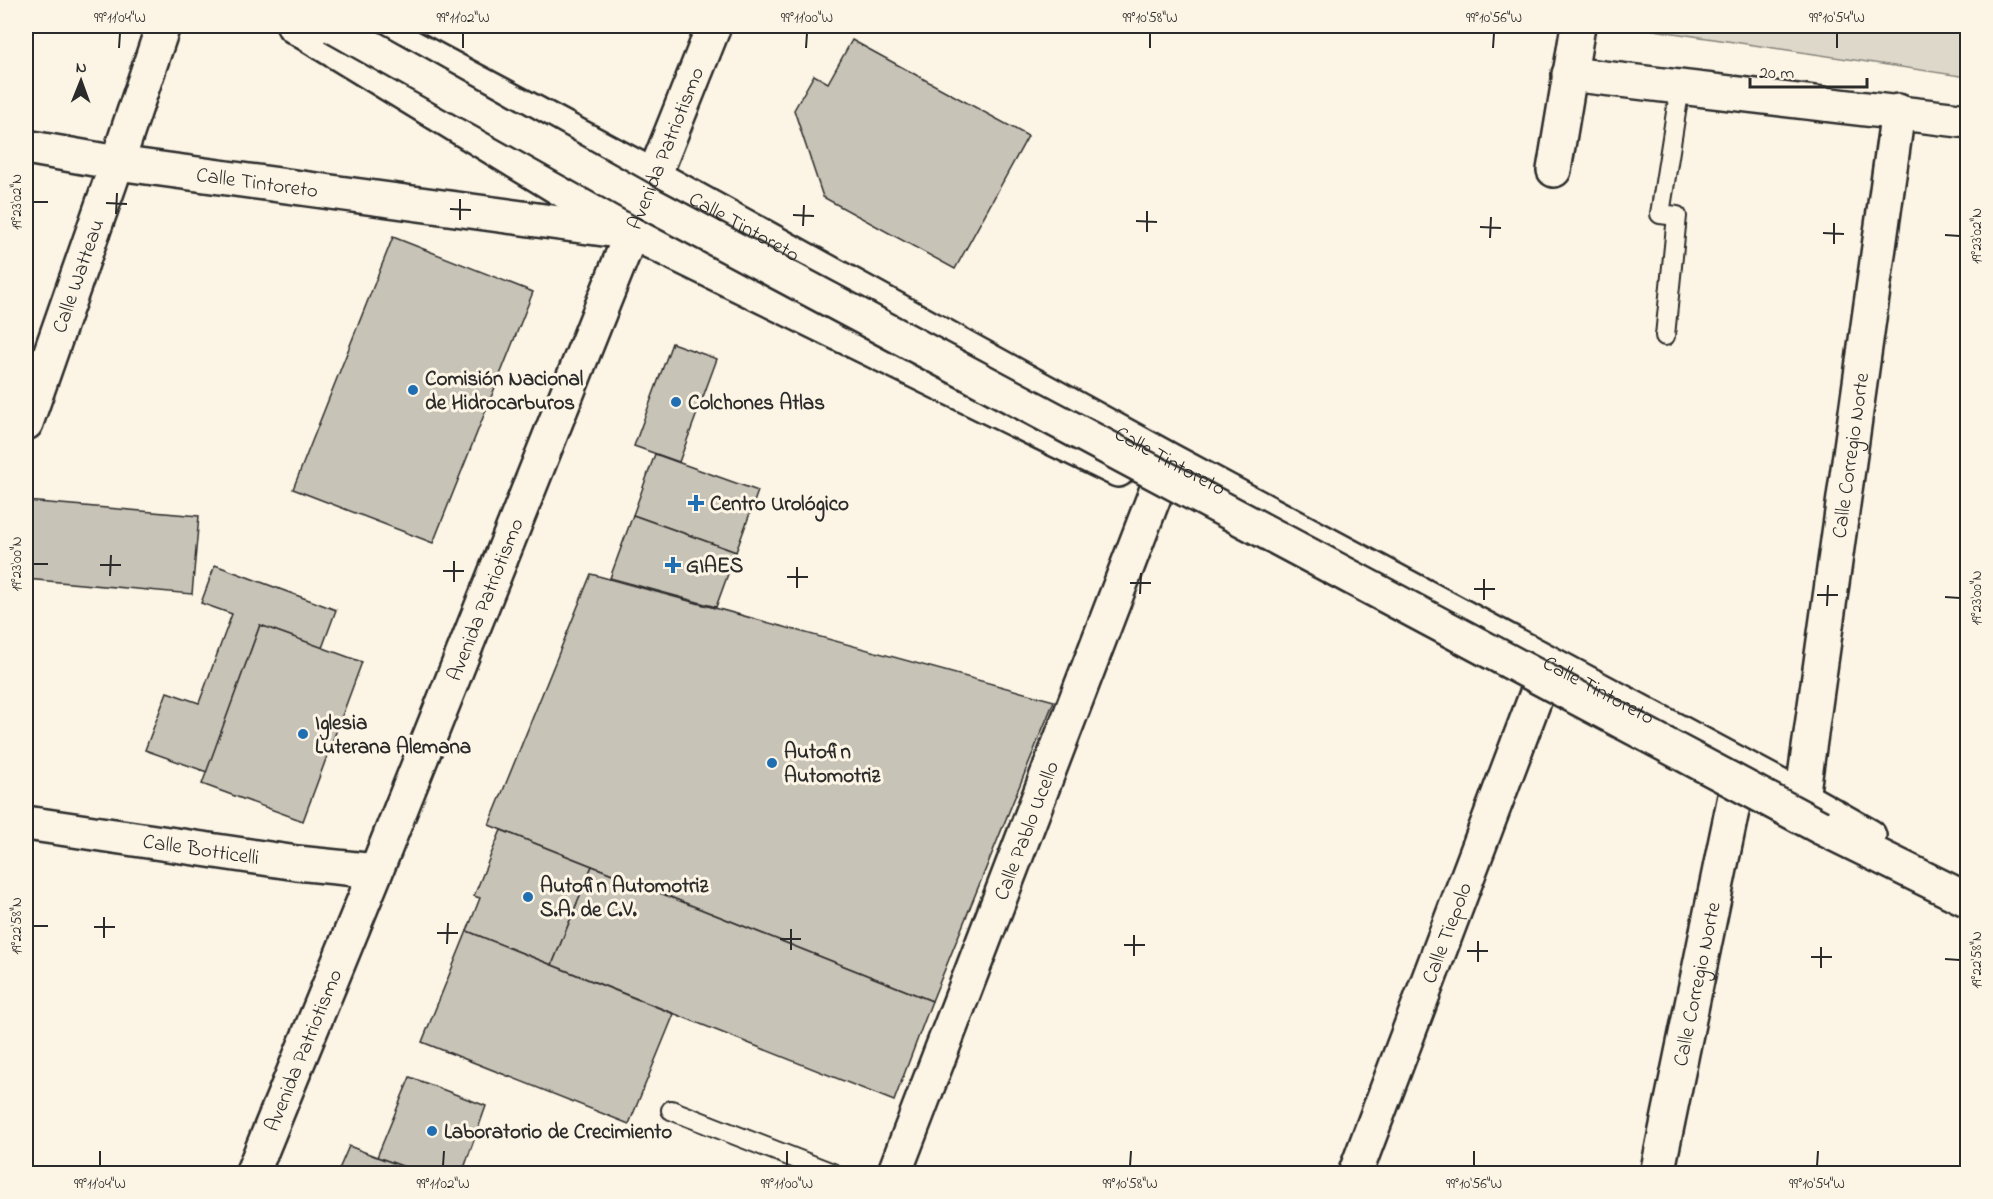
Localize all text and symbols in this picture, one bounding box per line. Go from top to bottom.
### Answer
text: 99°11'04"W [94,7,146,29]
text: 99°11'02"W [436,7,490,29]
text: 99°11'00"W [781,7,833,29]
text: 99°10'58"W [1122,7,1178,29]
text: 99°10'56"W [1466,7,1522,29]
text: 99°10'54"W [1809,7,1865,29]
north arrow [51,51,111,111]
scale bar [1750,51,1867,89]
text: N [76,56,87,80]
text: 20 m [1759,61,1794,87]
street label: Avenida Patriotismo [621,63,713,235]
street label: Calle Tintoreto [194,161,320,207]
text: 19°23'02"N [6,174,28,230]
street label: Calle Tintoreto [683,185,805,271]
text: 19°23'02"N [1966,208,1988,264]
street label: Calle Watteau [46,215,113,338]
place label: Comisión Nacional de Hidrocarburos [425,365,584,419]
street label: Calle Corregio Norte [1825,370,1878,540]
marker: Comisión Nacional de Hidrocarburos [406,383,420,397]
place label: Colchones Atlas [688,389,825,419]
marker: Colchones Atlas [669,395,683,409]
street label: Calle Tintoreto [1108,420,1231,505]
place label: Centro Urológico [710,490,849,522]
marker: Centro Urológico [687,494,705,512]
street label: Avenida Patriotismo [440,514,533,686]
text: 19°23'00"N [6,536,28,592]
place label: GIAES [686,552,744,582]
marker: GIAES [664,556,682,574]
text: 19°23'00"N [1966,570,1988,626]
street label: Calle Tintoreto [1537,649,1659,734]
place label: Iglesia Luterana Alemana [315,709,471,763]
marker: Iglesia Luterana Alemana [296,727,310,741]
place label: Autofin Automotriz [784,738,881,792]
marker: Autofin Automotriz [765,756,779,770]
street label: Calle Pablo Ucello [987,757,1068,905]
street label: Calle Botticelli [141,827,261,874]
place label: Autofin Automotriz S.A. de C.V. [540,872,709,926]
street label: Calle Tiepolo [1415,878,1481,988]
marker: Autofin Automotriz S.A. de C.V. [521,890,535,904]
text: 19°22'58"N [6,897,28,955]
street label: Calle Corregio Norte [1667,899,1730,1069]
text: 19°22'58"N [1966,931,1988,989]
street label: Avenida Patriotismo [258,965,351,1136]
place label: Laboratorio de Crecimiento [444,1118,672,1148]
marker: Laboratorio de Crecimiento [425,1124,439,1138]
text: 99°11'04"W [74,1173,126,1195]
text: 99°11'02"W [416,1173,470,1195]
text: 99°11'00"W [761,1173,813,1195]
text: 99°10'58"W [1102,1173,1158,1195]
text: 99°10'56"W [1446,1173,1502,1195]
text: 99°10'54"W [1789,1173,1845,1195]

